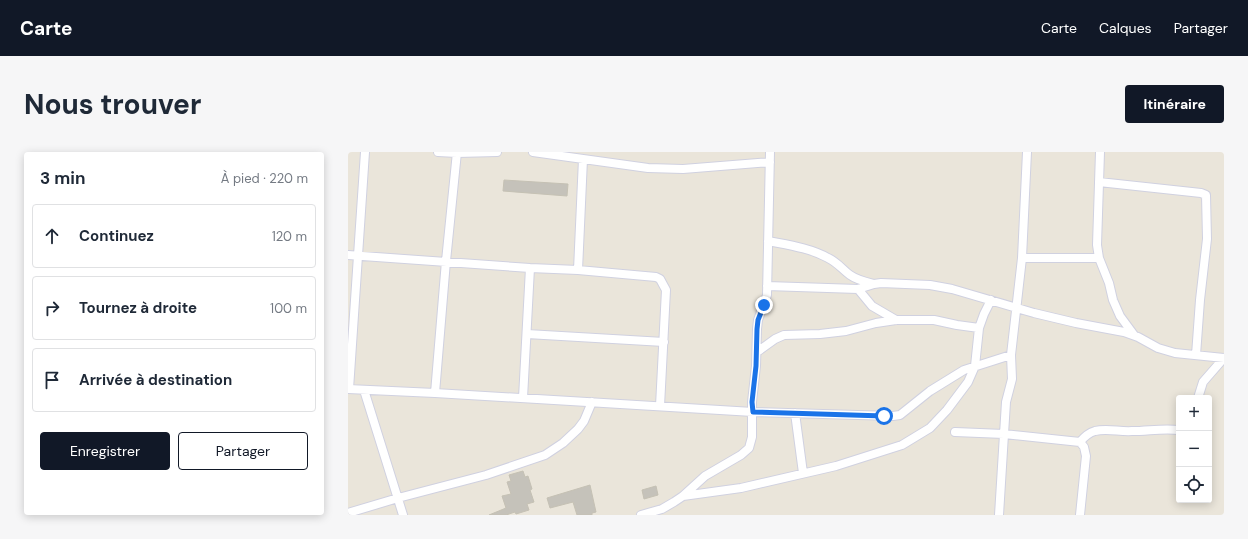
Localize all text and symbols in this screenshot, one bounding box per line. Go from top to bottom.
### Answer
text: Carte [20,16,72,41]
text: Carte [1041,19,1077,37]
text: Calques [1099,19,1152,37]
text: Partager [1174,19,1228,37]
button: Itinéraire [1125,85,1224,123]
text: Nous trouver [24,86,201,123]
text: 3 min [40,167,85,189]
text: À pied · 220 m [221,170,308,187]
icon: ahead [41,225,63,247]
text: Continuez [79,226,154,246]
text: 120 m [272,228,307,245]
route end [755,296,773,314]
icon: right [41,297,63,319]
text: Tournez à droite [79,298,197,318]
text: 100 m [270,300,307,317]
icon: arrive [41,369,63,391]
text: Arrivée à destination [79,370,232,390]
map controls [1176,395,1212,503]
button: + [1176,395,1212,431]
route start [875,407,893,425]
button: − [1176,431,1212,467]
button: Enregistrer [40,432,170,470]
button: Partager [178,432,308,470]
button: locate [1176,467,1212,503]

